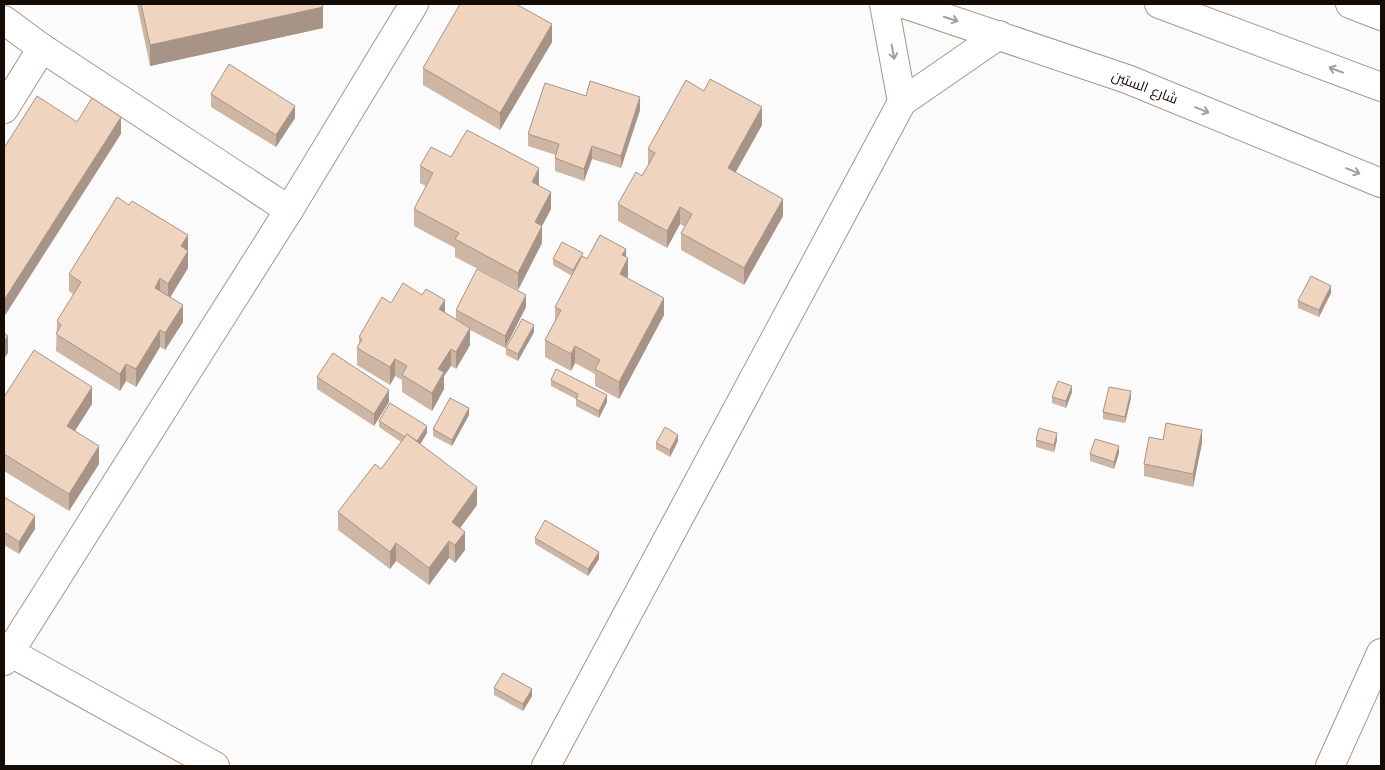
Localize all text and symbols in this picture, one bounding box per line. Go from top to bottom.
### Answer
one-way arrow [942,15,958,24]
one-way arrow [889,43,898,59]
one-way arrow [1328,65,1344,74]
street label: شارع الستين [1109,67,1180,108]
one-way arrow [1194,105,1209,115]
one-way arrow [1345,167,1360,176]

